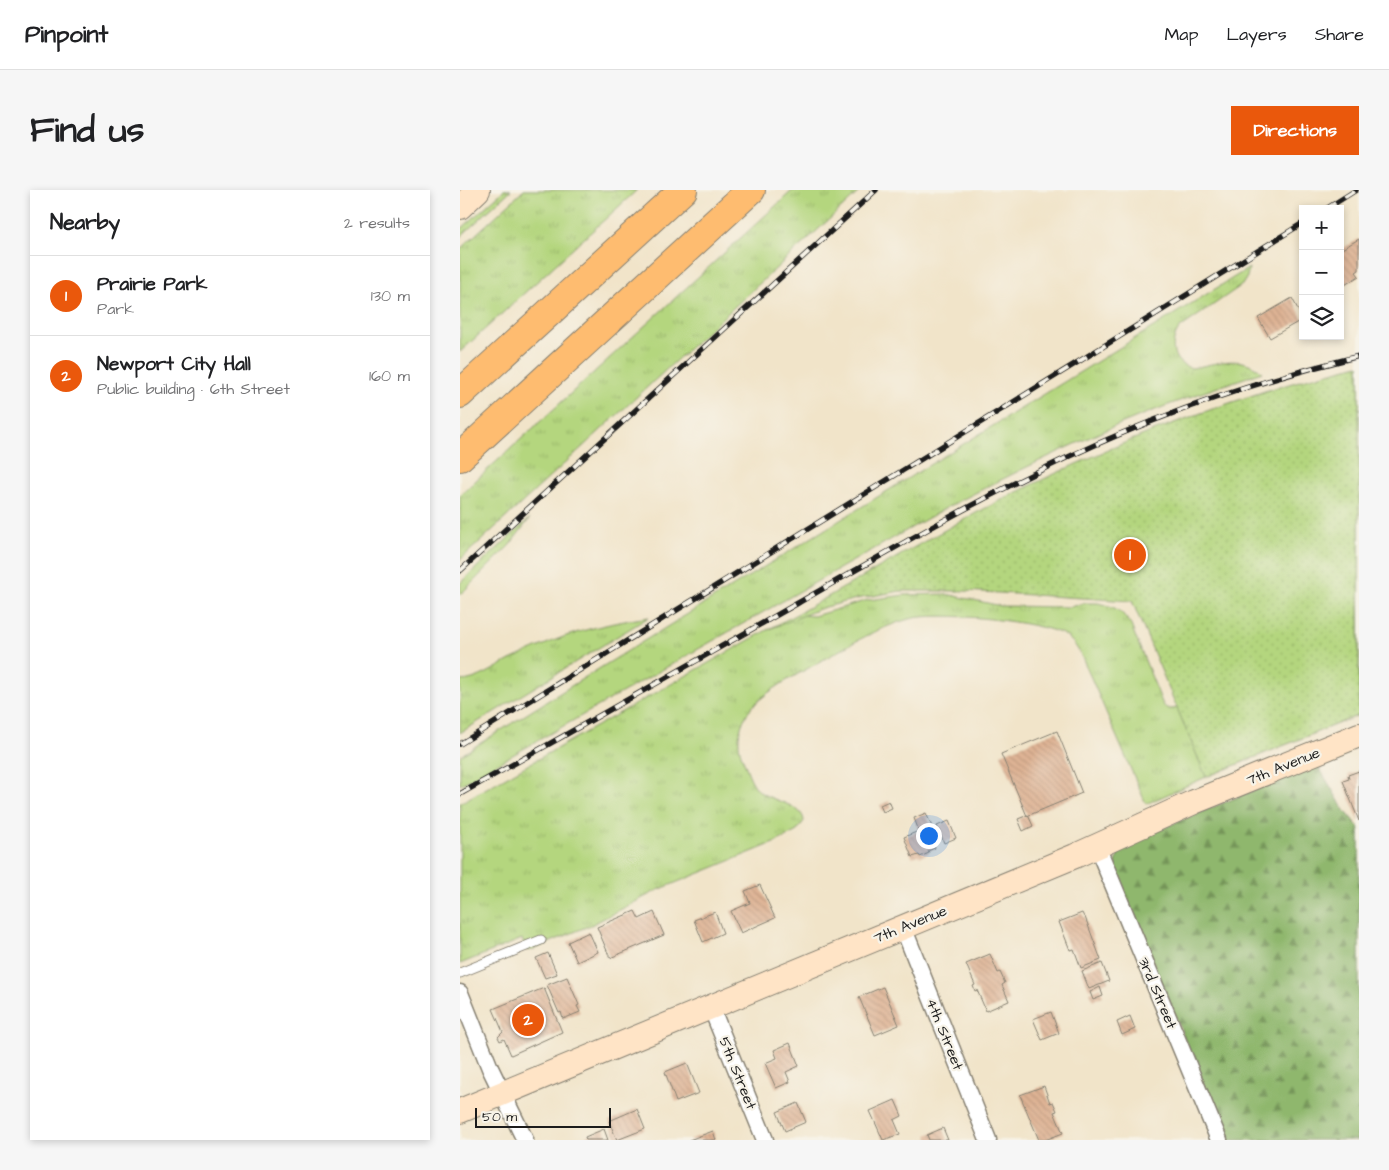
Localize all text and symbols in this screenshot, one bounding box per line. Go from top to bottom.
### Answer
text: Pinpoint [25,18,108,52]
text: Map [1164,22,1198,47]
text: Layers [1226,22,1287,47]
text: Share [1315,22,1364,47]
text: Find us [30,106,144,155]
button: Directions [1231,106,1359,155]
map controls [1299,205,1344,340]
button: + [1299,205,1344,250]
text: Nearby [50,208,120,237]
text: 2 results [344,212,410,234]
button: − [1299,250,1344,295]
text: Prairie Park [97,271,207,298]
text: 1 [65,285,67,307]
text: 130 m [371,285,410,307]
button: layers [1299,295,1344,340]
text: Park [97,298,134,320]
text: Newport City Hall [97,351,251,378]
text: 2 [61,365,71,387]
text: 160 m [369,365,410,387]
text: Public building · 6th Street [97,378,290,400]
pin: 1 [1114,536,1146,574]
street label: 7th Avenue [1243,742,1323,791]
your location [916,823,942,849]
street label: 7th Avenue [870,900,950,949]
street label: 3rd Street [1133,954,1182,1032]
street label: 4th Street [921,995,969,1073]
pin: 2 [512,1001,544,1039]
street label: 5th Street [713,1034,762,1113]
scale bar [475,1105,611,1128]
text: 50 m [482,1107,517,1127]

